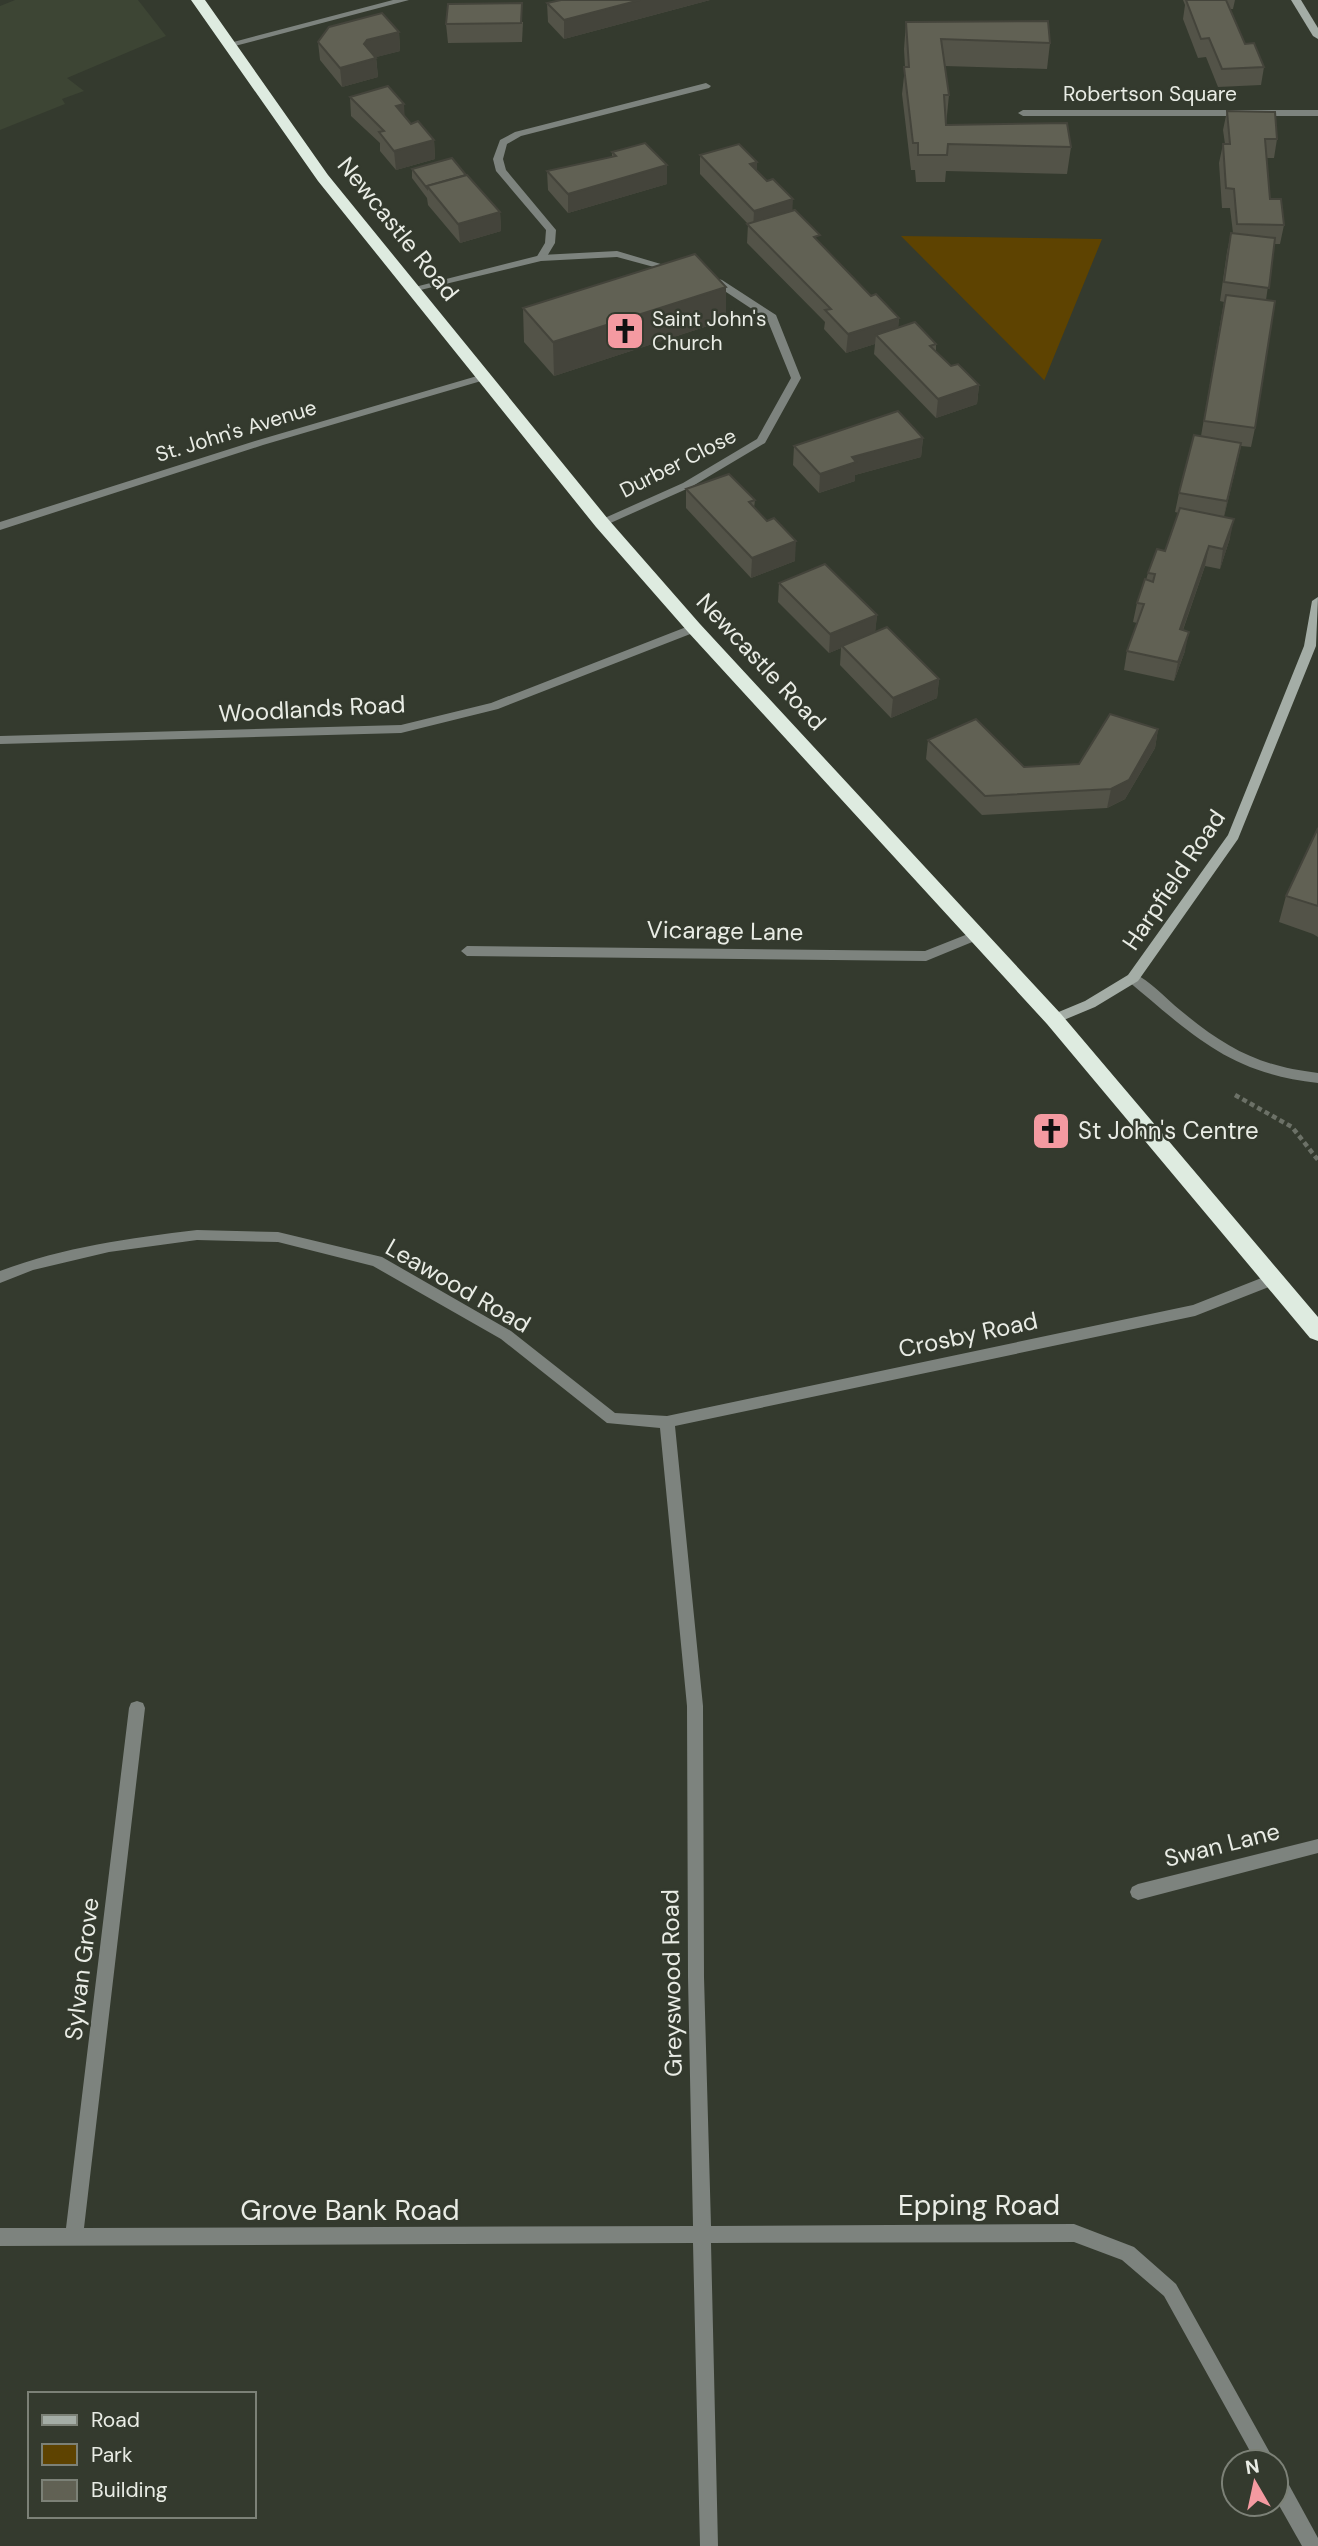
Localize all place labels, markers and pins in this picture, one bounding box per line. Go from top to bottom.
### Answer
place label: Saint John's Church [652,305,766,357]
church icon: Saint John's Church [604,310,646,352]
church icon: St John's Centre [1030,1110,1072,1152]
place label: St John's Centre [1078,1115,1259,1146]

